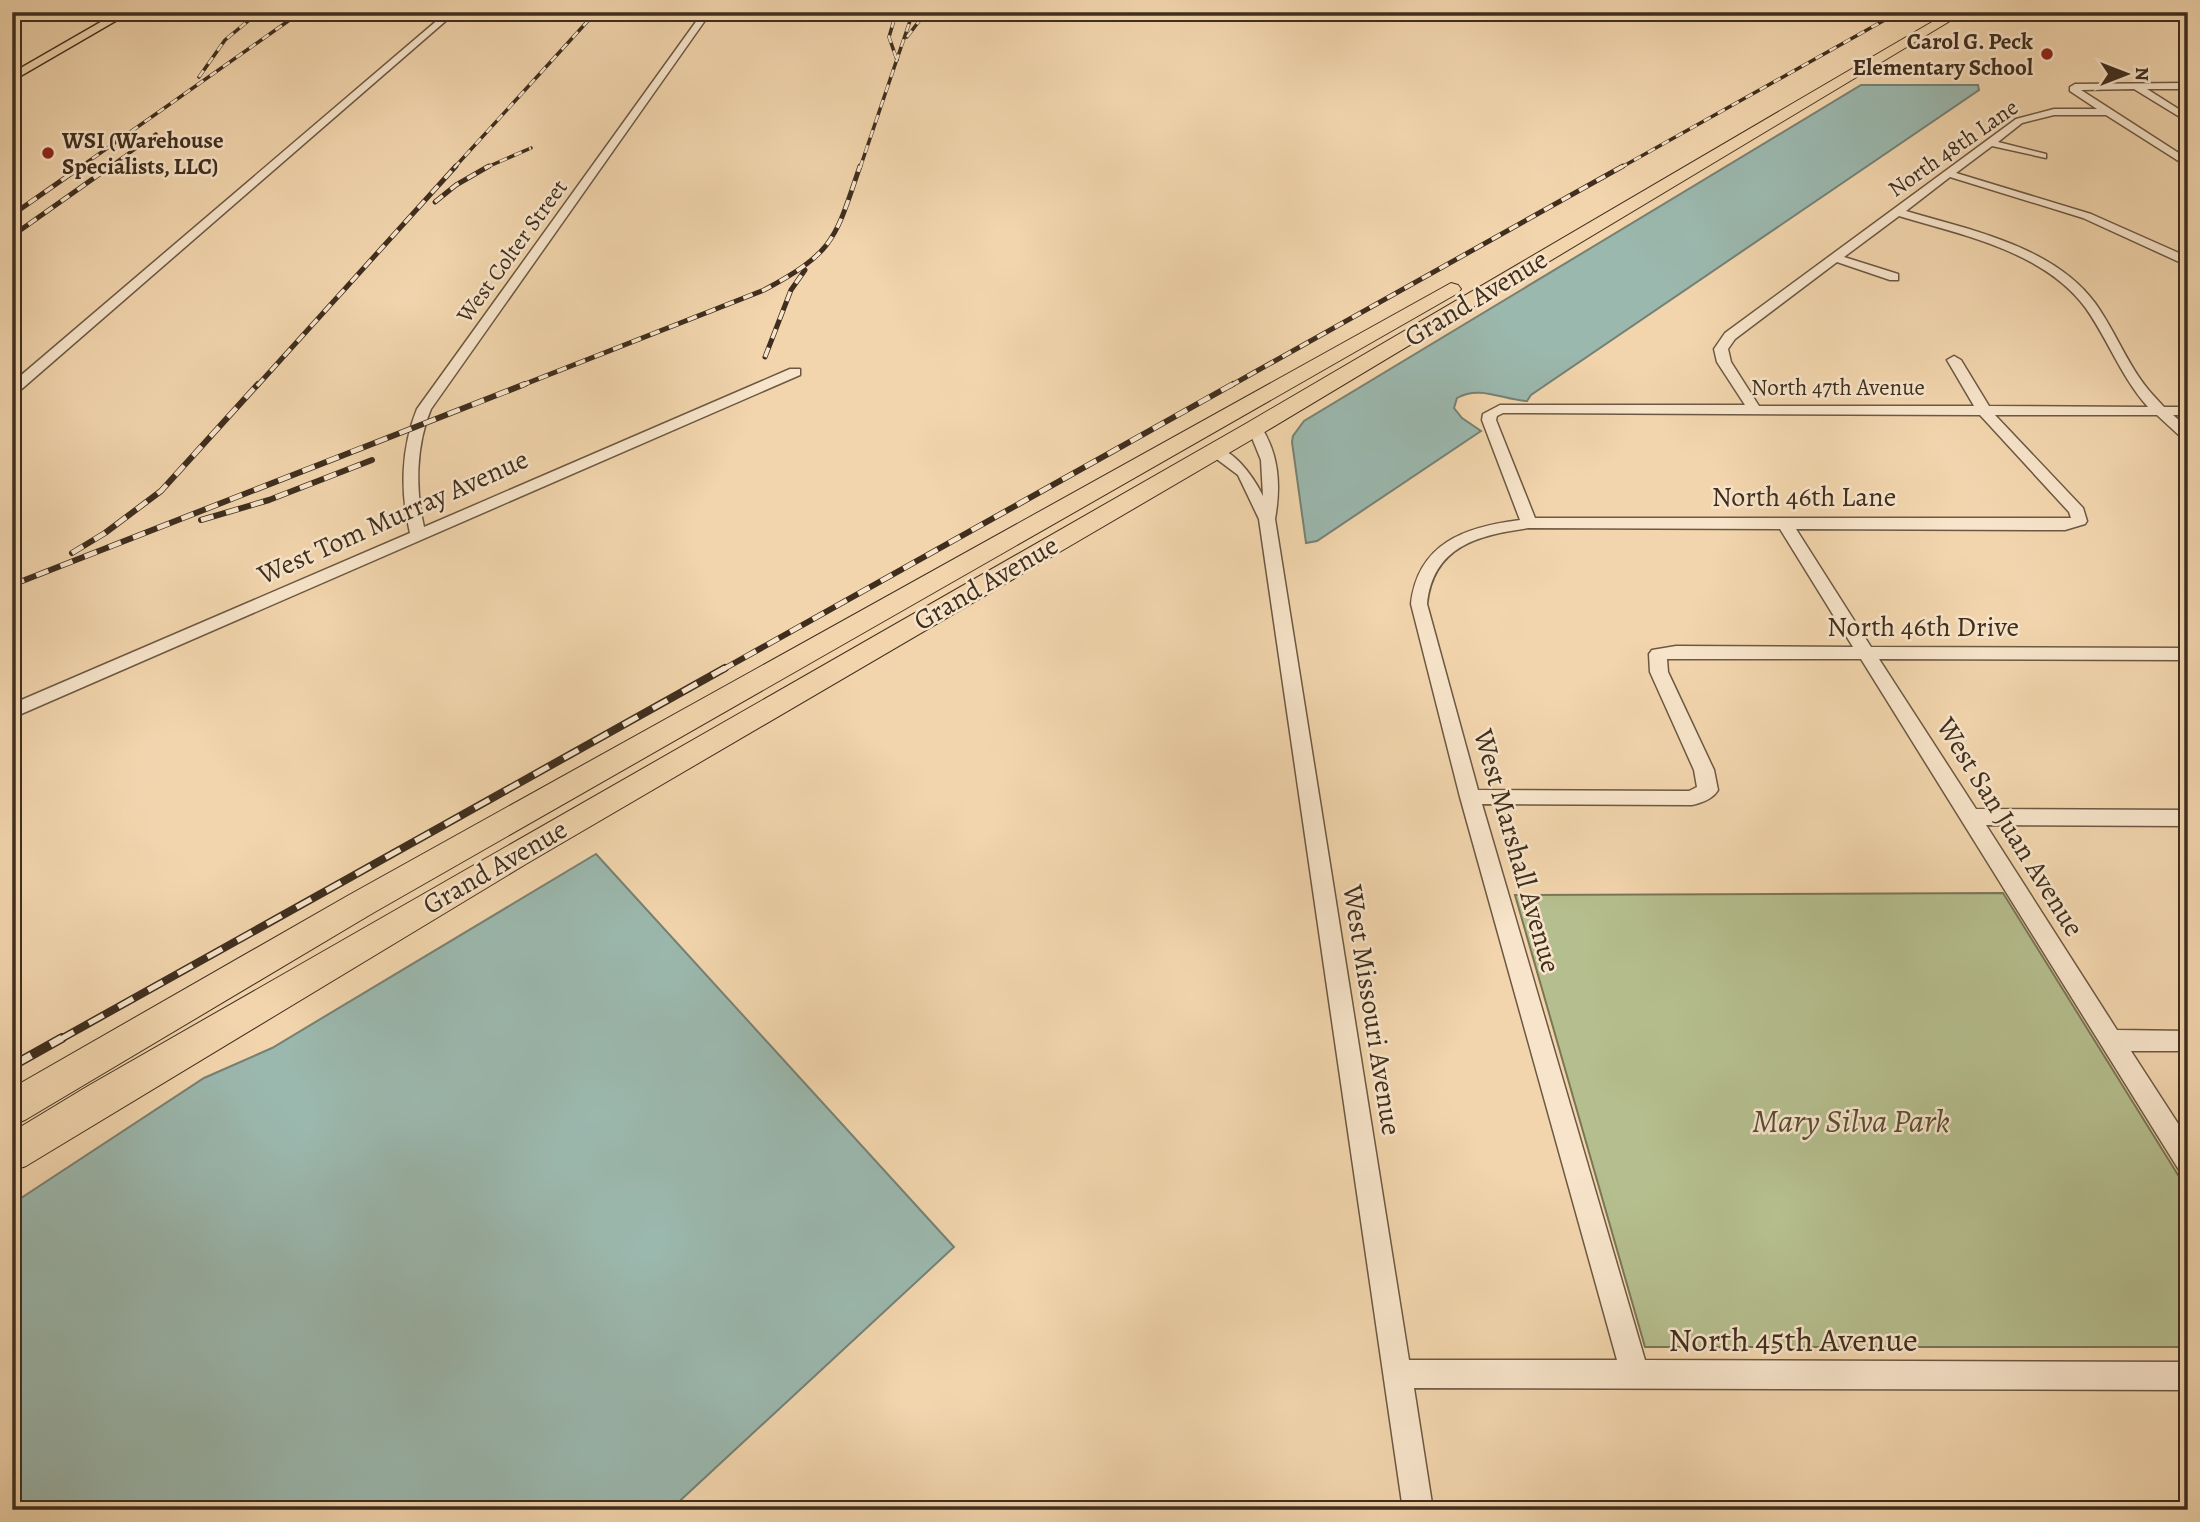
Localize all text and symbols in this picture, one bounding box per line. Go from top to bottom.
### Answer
place label: Carol G. Peck Elementary School [1852,26,2033,83]
north arrow [2092,38,2162,108]
marker: Carol G. Peck Elementary School [2039,46,2055,62]
text: N [2129,67,2155,81]
street label: North 48th Lane [1882,92,2024,204]
place label: WSI (Warehouse Specialists, LLC) [61,125,224,182]
marker: WSI (Warehouse Specialists, LLC) [40,145,56,161]
street label: West Colter Street [449,173,575,330]
street label: Grand Avenue [1397,240,1555,356]
street label: North 47th Avenue [1751,372,1925,403]
street label: West Tom Murray Avenue [251,440,534,594]
street label: North 46th Lane [1712,478,1896,516]
street label: Grand Avenue [907,526,1065,640]
street label: North 46th Drive [1827,608,2019,646]
street label: West San Juan Avenue [1927,709,2093,944]
street label: West Marshall Avenue [1464,724,1570,977]
street label: Grand Avenue [416,810,574,924]
street label: West Missouri Avenue [1333,881,1411,1138]
park label: Mary Silva Park [1752,1098,1950,1143]
street label: North 45th Avenue [1668,1317,1918,1362]

